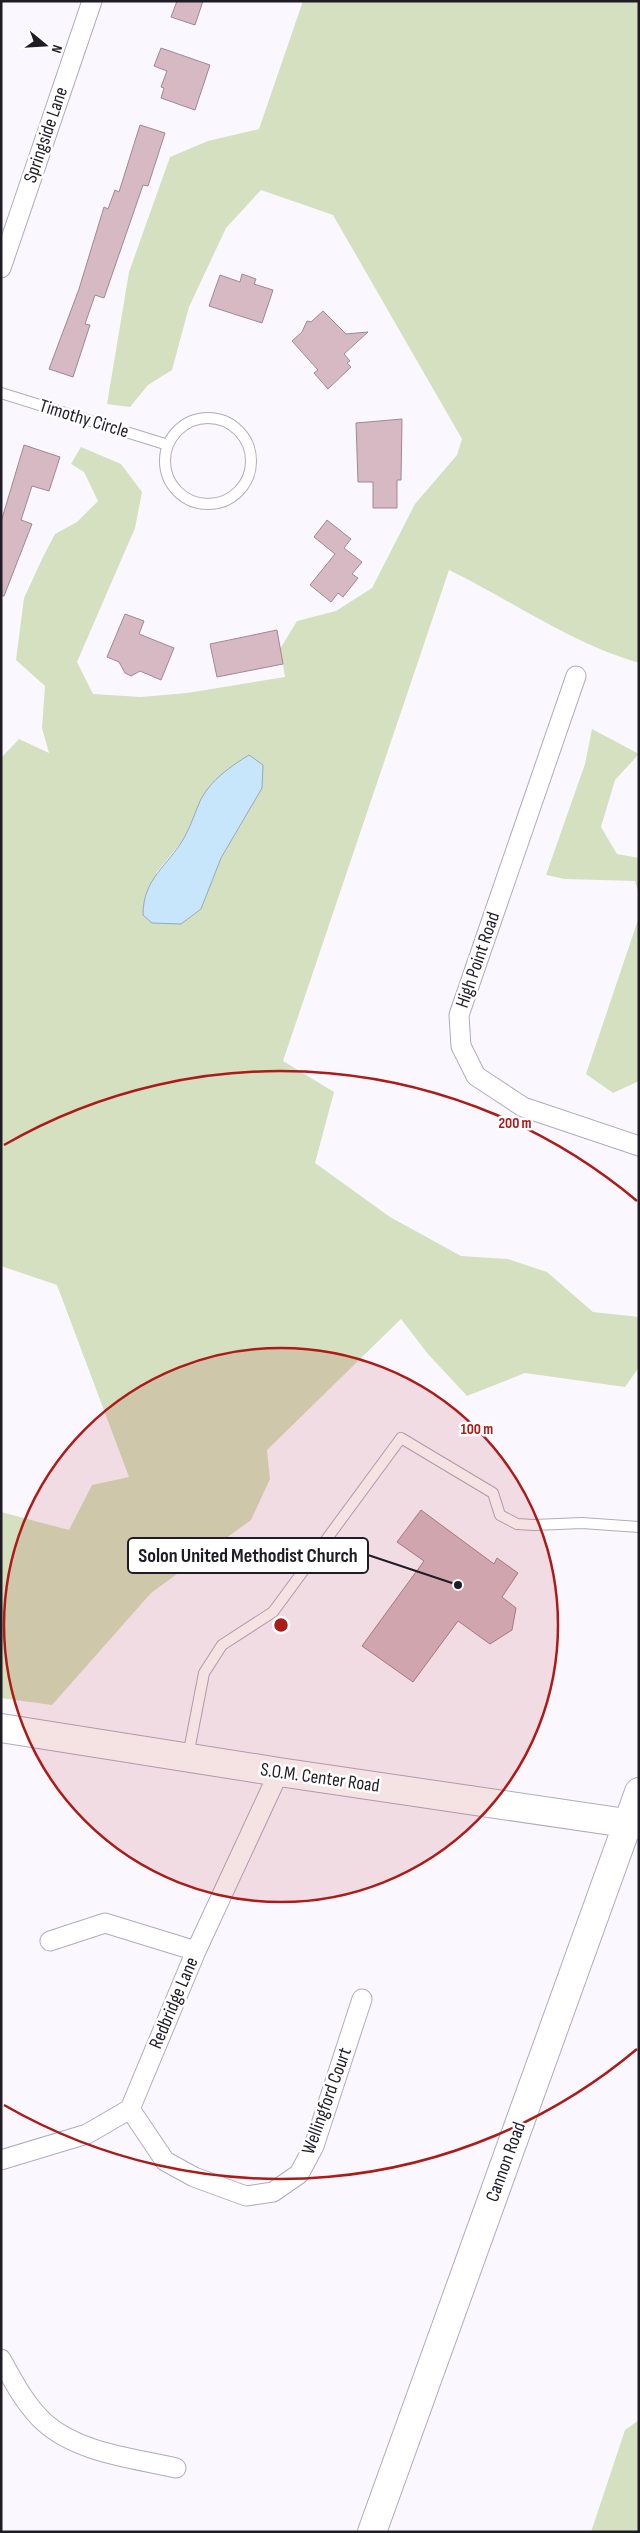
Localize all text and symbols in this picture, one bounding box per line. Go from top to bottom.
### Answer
north arrow [20,20,70,70]
text: N [48,43,66,55]
street label: Springside Lane [19,84,73,186]
street label: Timothy Circle [37,395,131,443]
street label: High Point Road [451,909,505,1011]
text: 200 m [498,1114,532,1133]
text: 100 m [461,1420,493,1439]
callout: Solon United Methodist Church [128,1538,368,1573]
text: Solon United Methodist Church [138,1544,358,1568]
centre of rings [272,1616,290,1634]
street label: S.O.M. Center Road [259,1758,381,1798]
street label: Redbridge Lane [144,1954,204,2052]
street label: Wellingford Court [297,2044,357,2157]
street label: Cannon Road [481,2119,531,2205]

